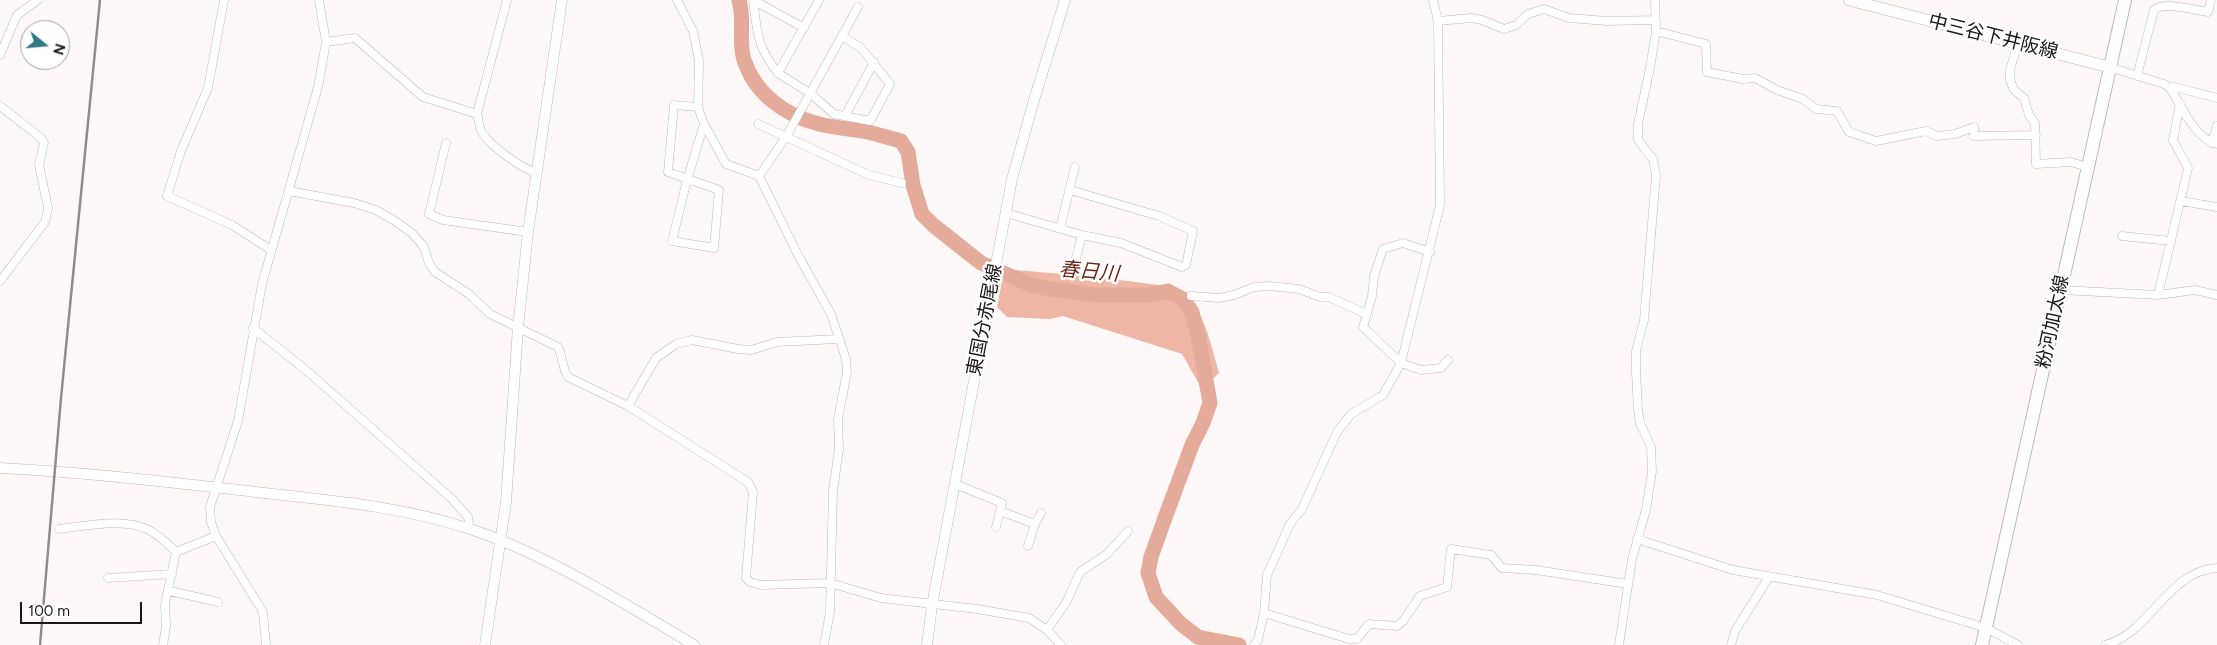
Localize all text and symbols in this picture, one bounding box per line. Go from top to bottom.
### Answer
street label: 中三谷下井阪線 [1926,10,2060,64]
north arrow [20,20,70,70]
text: N [49,42,69,57]
water label: 春日川 [1058,257,1120,287]
street label: 東国分赤尾線 [963,262,1007,378]
street label: 粉河加太線 [2032,273,2074,371]
scale bar [22,592,145,624]
text: 100 m [28,602,70,620]

